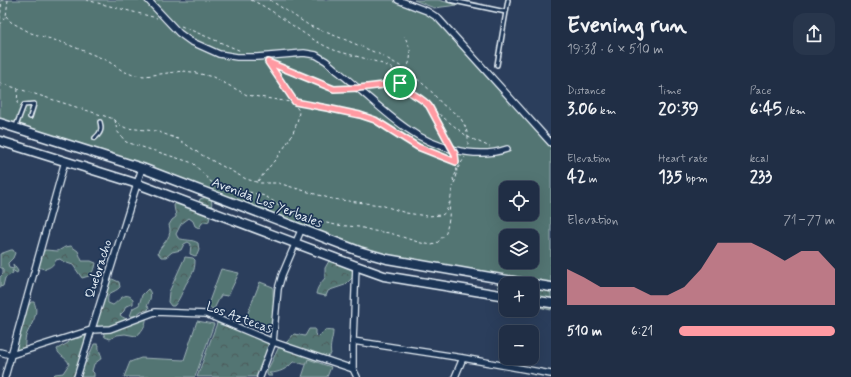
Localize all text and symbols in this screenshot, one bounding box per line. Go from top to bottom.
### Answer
text: Evening run [567,12,687,40]
button: share [793,13,835,55]
text: 19:38 · 6 × 510 m [567,41,664,58]
pin [383,66,417,100]
icon: arrive [389,72,411,94]
text: Distance [567,84,606,98]
text: Time [658,84,681,98]
text: Pace [750,84,772,98]
text: 3.06 [567,98,597,120]
text: 20:39 [658,98,699,120]
text: 6:45 [750,98,782,120]
text: km [597,104,616,118]
text: /km [782,104,806,118]
text: Elevation [567,152,610,166]
text: Heart rate [658,152,708,166]
text: kcal [750,152,768,166]
text: 42 [567,166,586,188]
text: 135 [658,166,683,188]
text: 233 [750,166,772,188]
text: m [586,172,598,186]
text: bpm [683,172,708,186]
street label: Avenida Los Yerbales [209,174,325,232]
map controls [499,181,539,365]
button: locate [499,181,539,221]
text: Elevation [567,212,618,229]
text: 71–77 m [783,212,835,229]
button: layers [499,229,539,269]
street label: Quebracho [82,237,117,301]
button: + [499,277,539,317]
street label: Los Aztecas [204,298,274,338]
text: 510 m [567,323,602,340]
text: 6:21 [631,323,653,340]
button: − [499,325,539,365]

